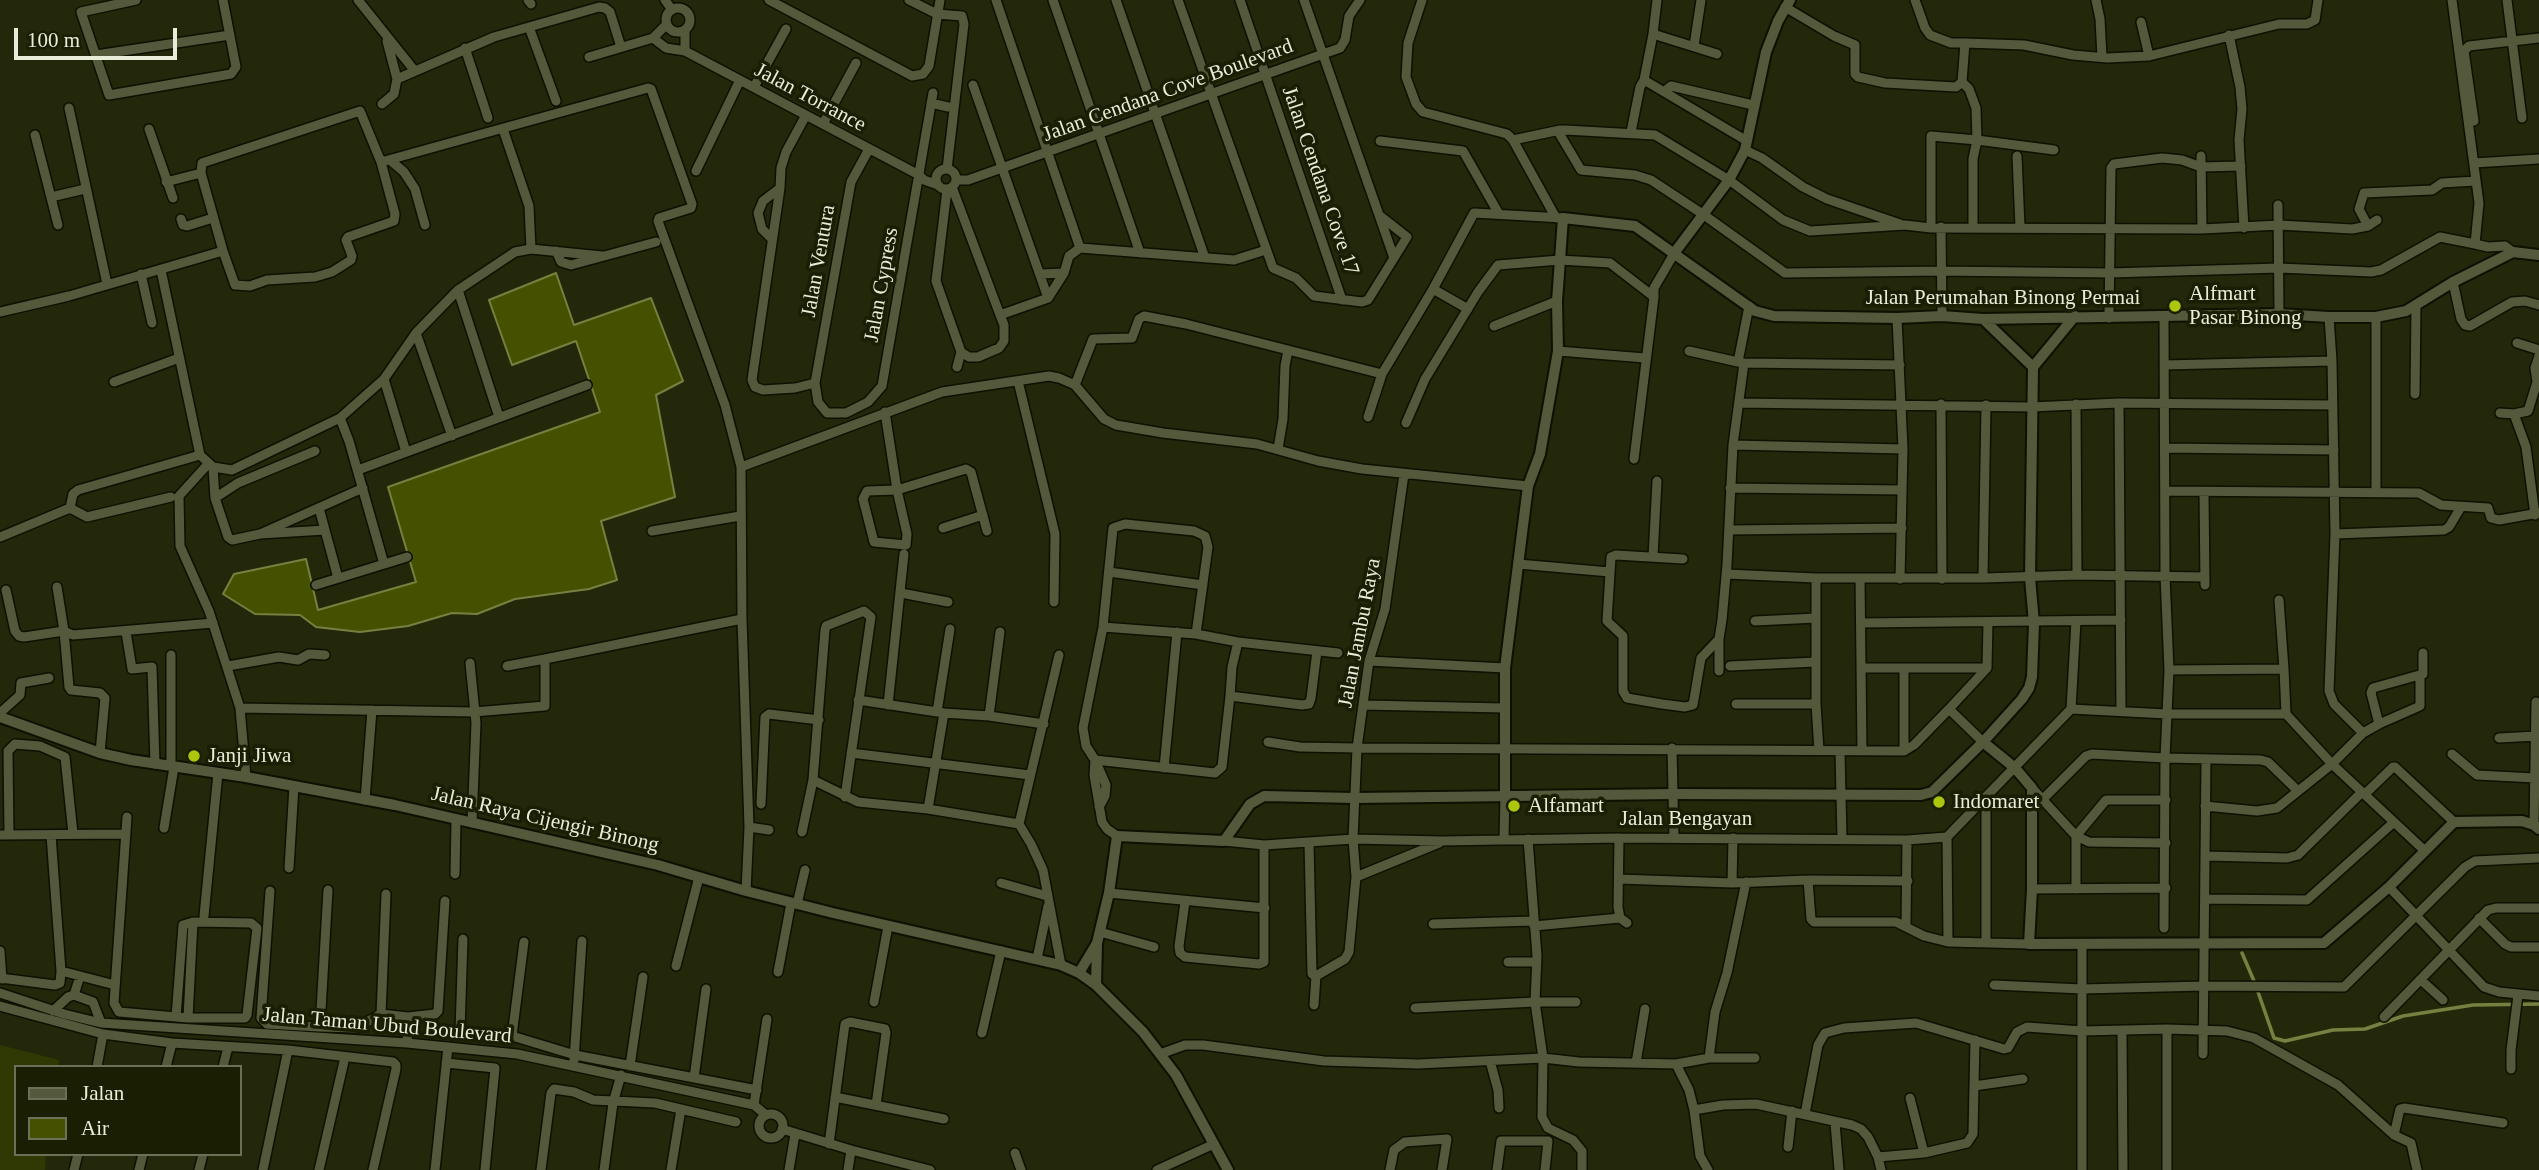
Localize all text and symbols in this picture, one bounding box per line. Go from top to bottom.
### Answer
scale bar [18,14,180,58]
text: 100 m [27,28,80,52]
street label: Jalan Cendana Cove Boulevard [1040,34,1296,148]
street label: Jalan Torrance [750,58,870,138]
street label: Jalan Cendana Cove 17 [1276,83,1364,279]
street label: Jalan Ventura [797,203,841,319]
street label: Jalan Cypress [860,226,904,344]
place label: Alfmart Pasar Binong [2189,281,2302,331]
street label: Jalan Perumahan Binong Permai [1866,285,2140,311]
marker: Alfmart Pasar Binong [2167,298,2183,314]
street label: Jalan Jambu Raya [1333,556,1387,710]
place label: Janji Jiwa [208,743,291,769]
marker: Janji Jiwa [186,748,202,764]
street label: Jalan Raya Cijengir Binong [429,782,661,858]
place label: Indomaret [1953,789,2039,815]
place label: Alfamart [1528,793,1604,819]
marker: Indomaret [1931,794,1947,810]
marker: Alfamart [1506,798,1522,814]
street label: Jalan Bengayan [1620,806,1752,832]
street label: Jalan Taman Ubud Boulevard [261,1003,513,1049]
legend [14,1065,242,1156]
text: Jalan [81,1081,124,1105]
text: Air [81,1116,109,1140]

